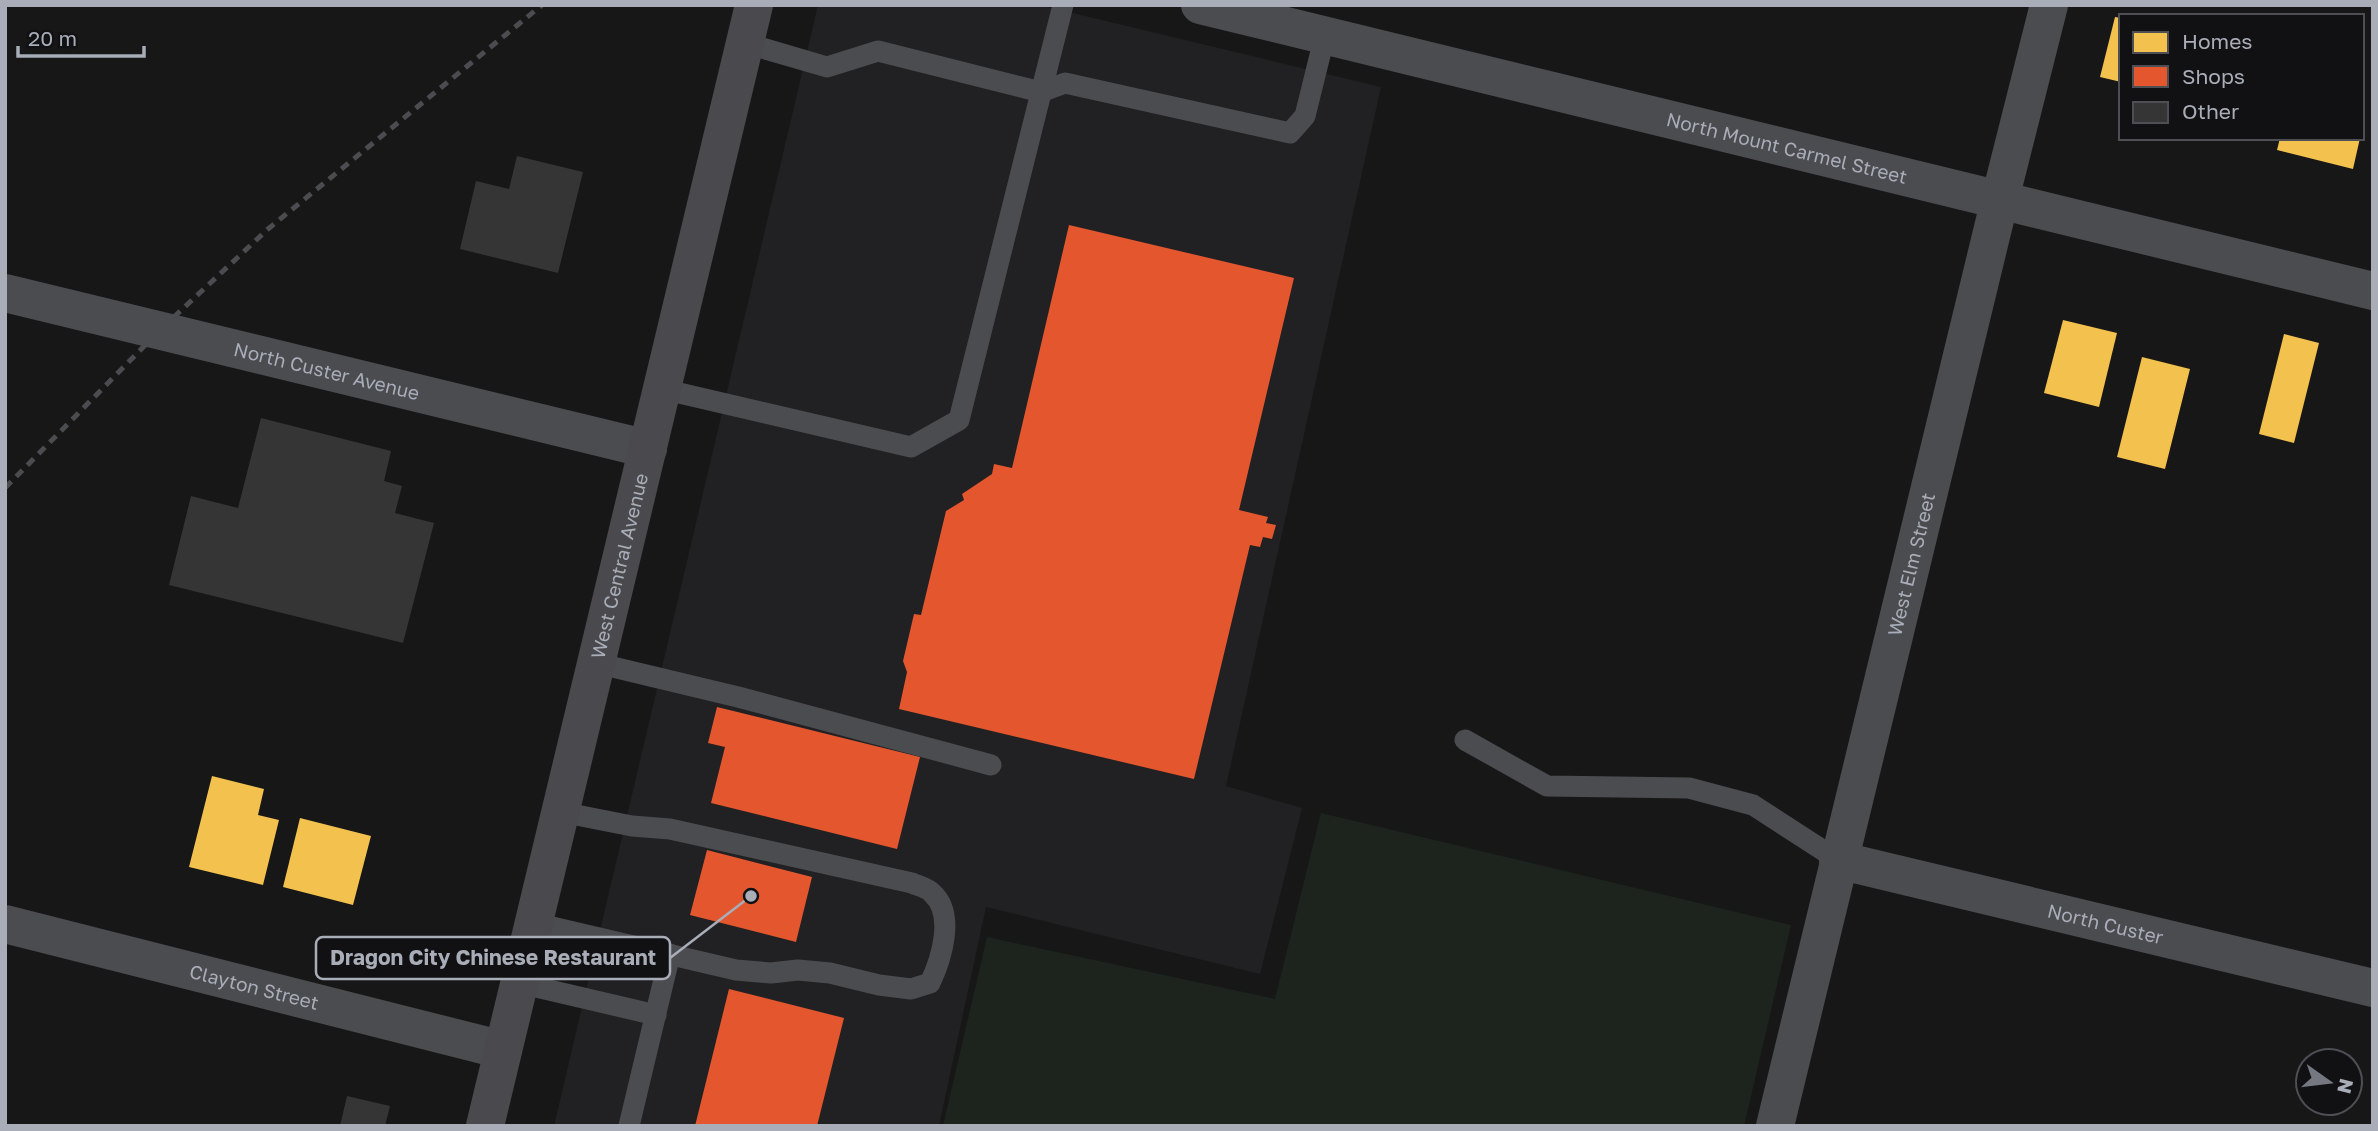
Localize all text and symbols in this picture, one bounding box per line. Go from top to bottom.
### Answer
scale bar [18,14,144,58]
legend [2119,14,2364,140]
text: 20 m [28,25,77,51]
text: Homes [2182,28,2252,54]
text: Shops [2182,63,2245,89]
text: Other [2182,98,2239,124]
street label: North Mount Carmel Street [1664,107,1910,188]
street label: North Custer Avenue [232,337,422,404]
street label: West Central Avenue [586,471,652,661]
street label: West Elm Street [1882,490,1939,638]
street label: North Custer [2045,899,2166,949]
callout: Dragon City Chinese Restaurant [316,937,670,979]
text: Dragon City Chinese Restaurant [330,944,656,970]
street label: Clayton Street [187,959,321,1014]
north arrow [2294,1047,2364,1117]
text: N [2333,1076,2359,1096]

